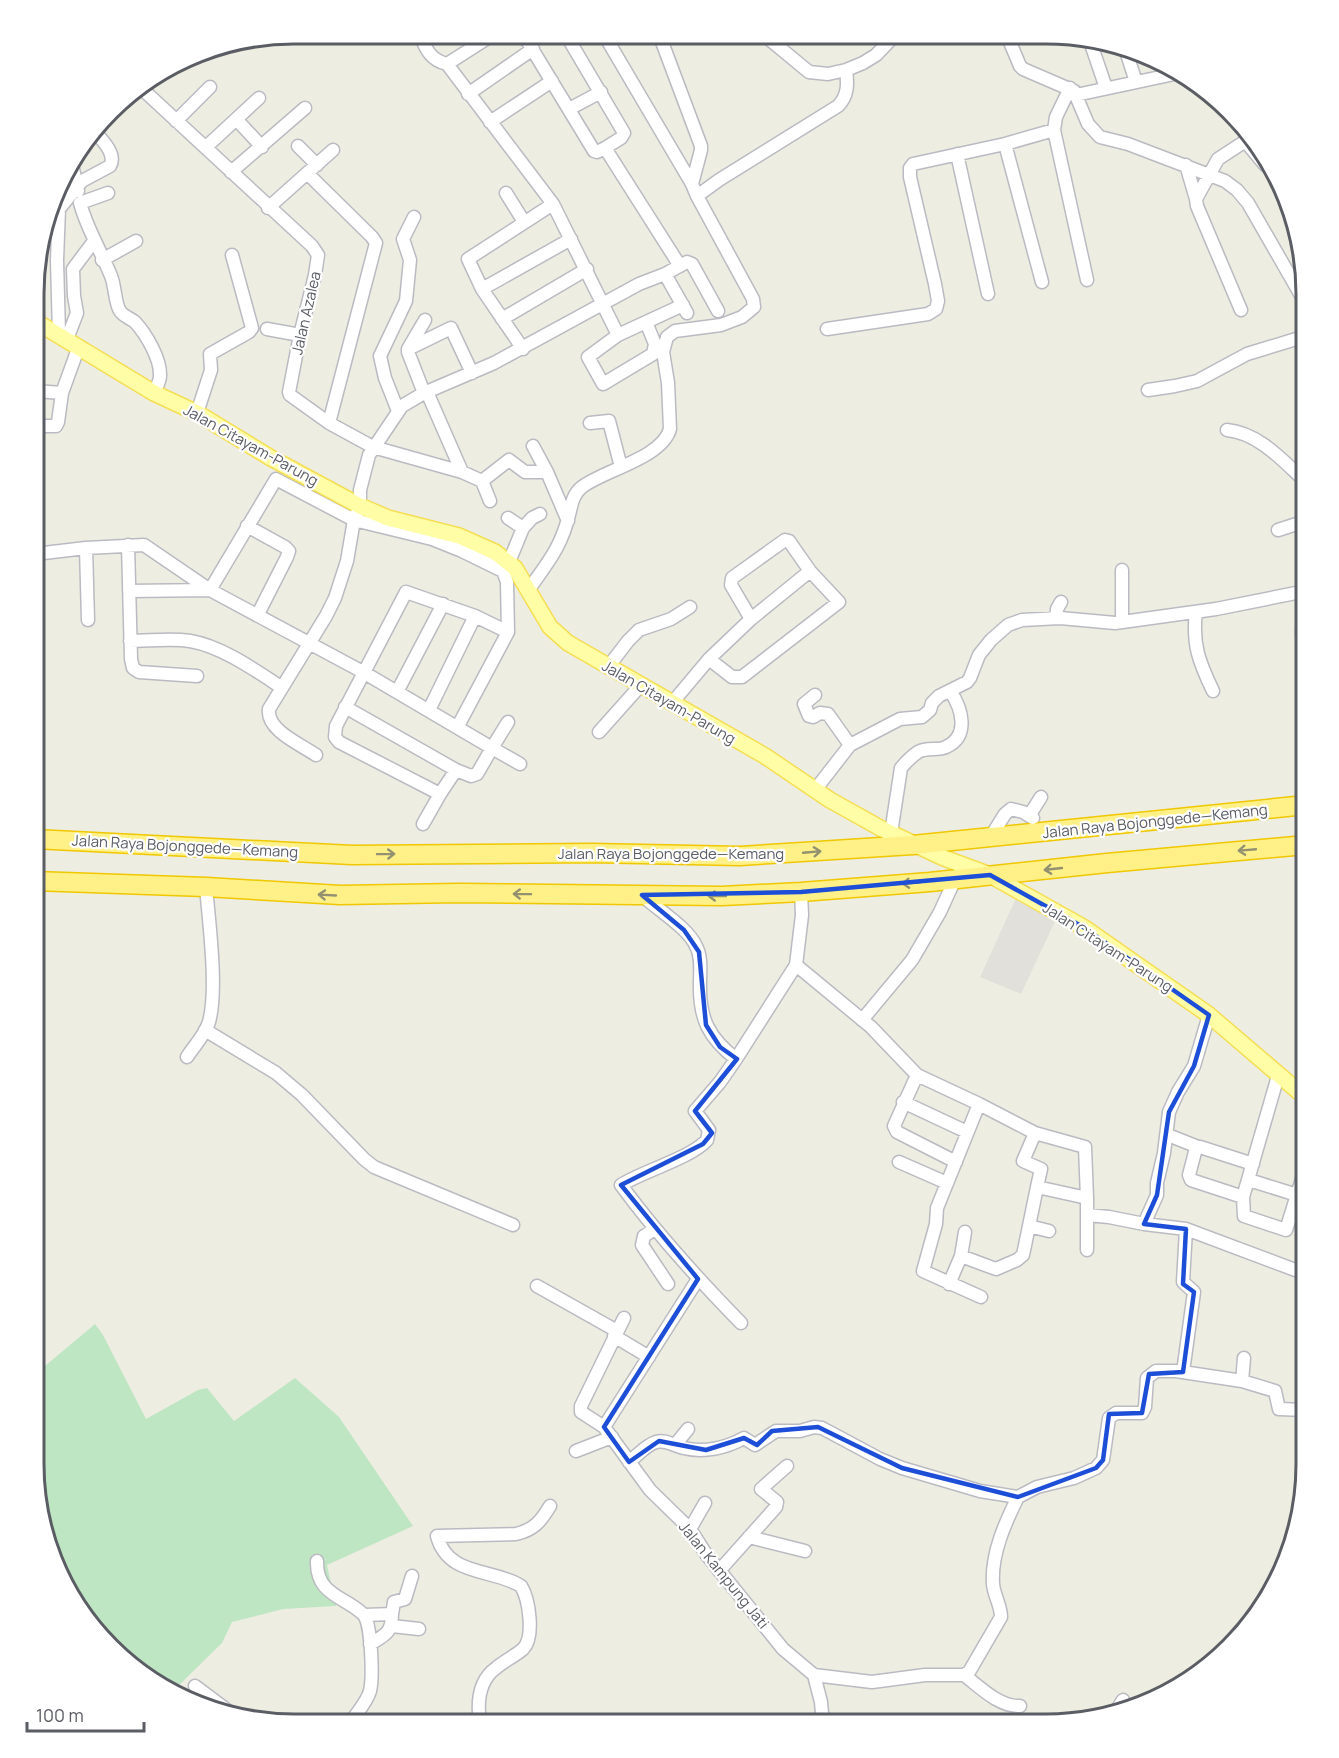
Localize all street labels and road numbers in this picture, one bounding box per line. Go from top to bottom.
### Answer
street label: Jalan Azalea [286,269,326,357]
street label: Jalan Citayam-Parung [180,399,322,491]
street label: Jalan Citayam-Parung [598,655,740,749]
street label: Jalan Raya Bojonggede—Kemang [1041,799,1269,843]
street label: Jalan Raya Bojonggede—Kemang [71,830,299,862]
street label: Jalan Raya Bojonggede—Kemang [558,843,784,864]
street label: Jalan Citayam-Parung [1039,897,1177,997]
street label: Jalan Kampung Jati [674,1517,774,1633]

